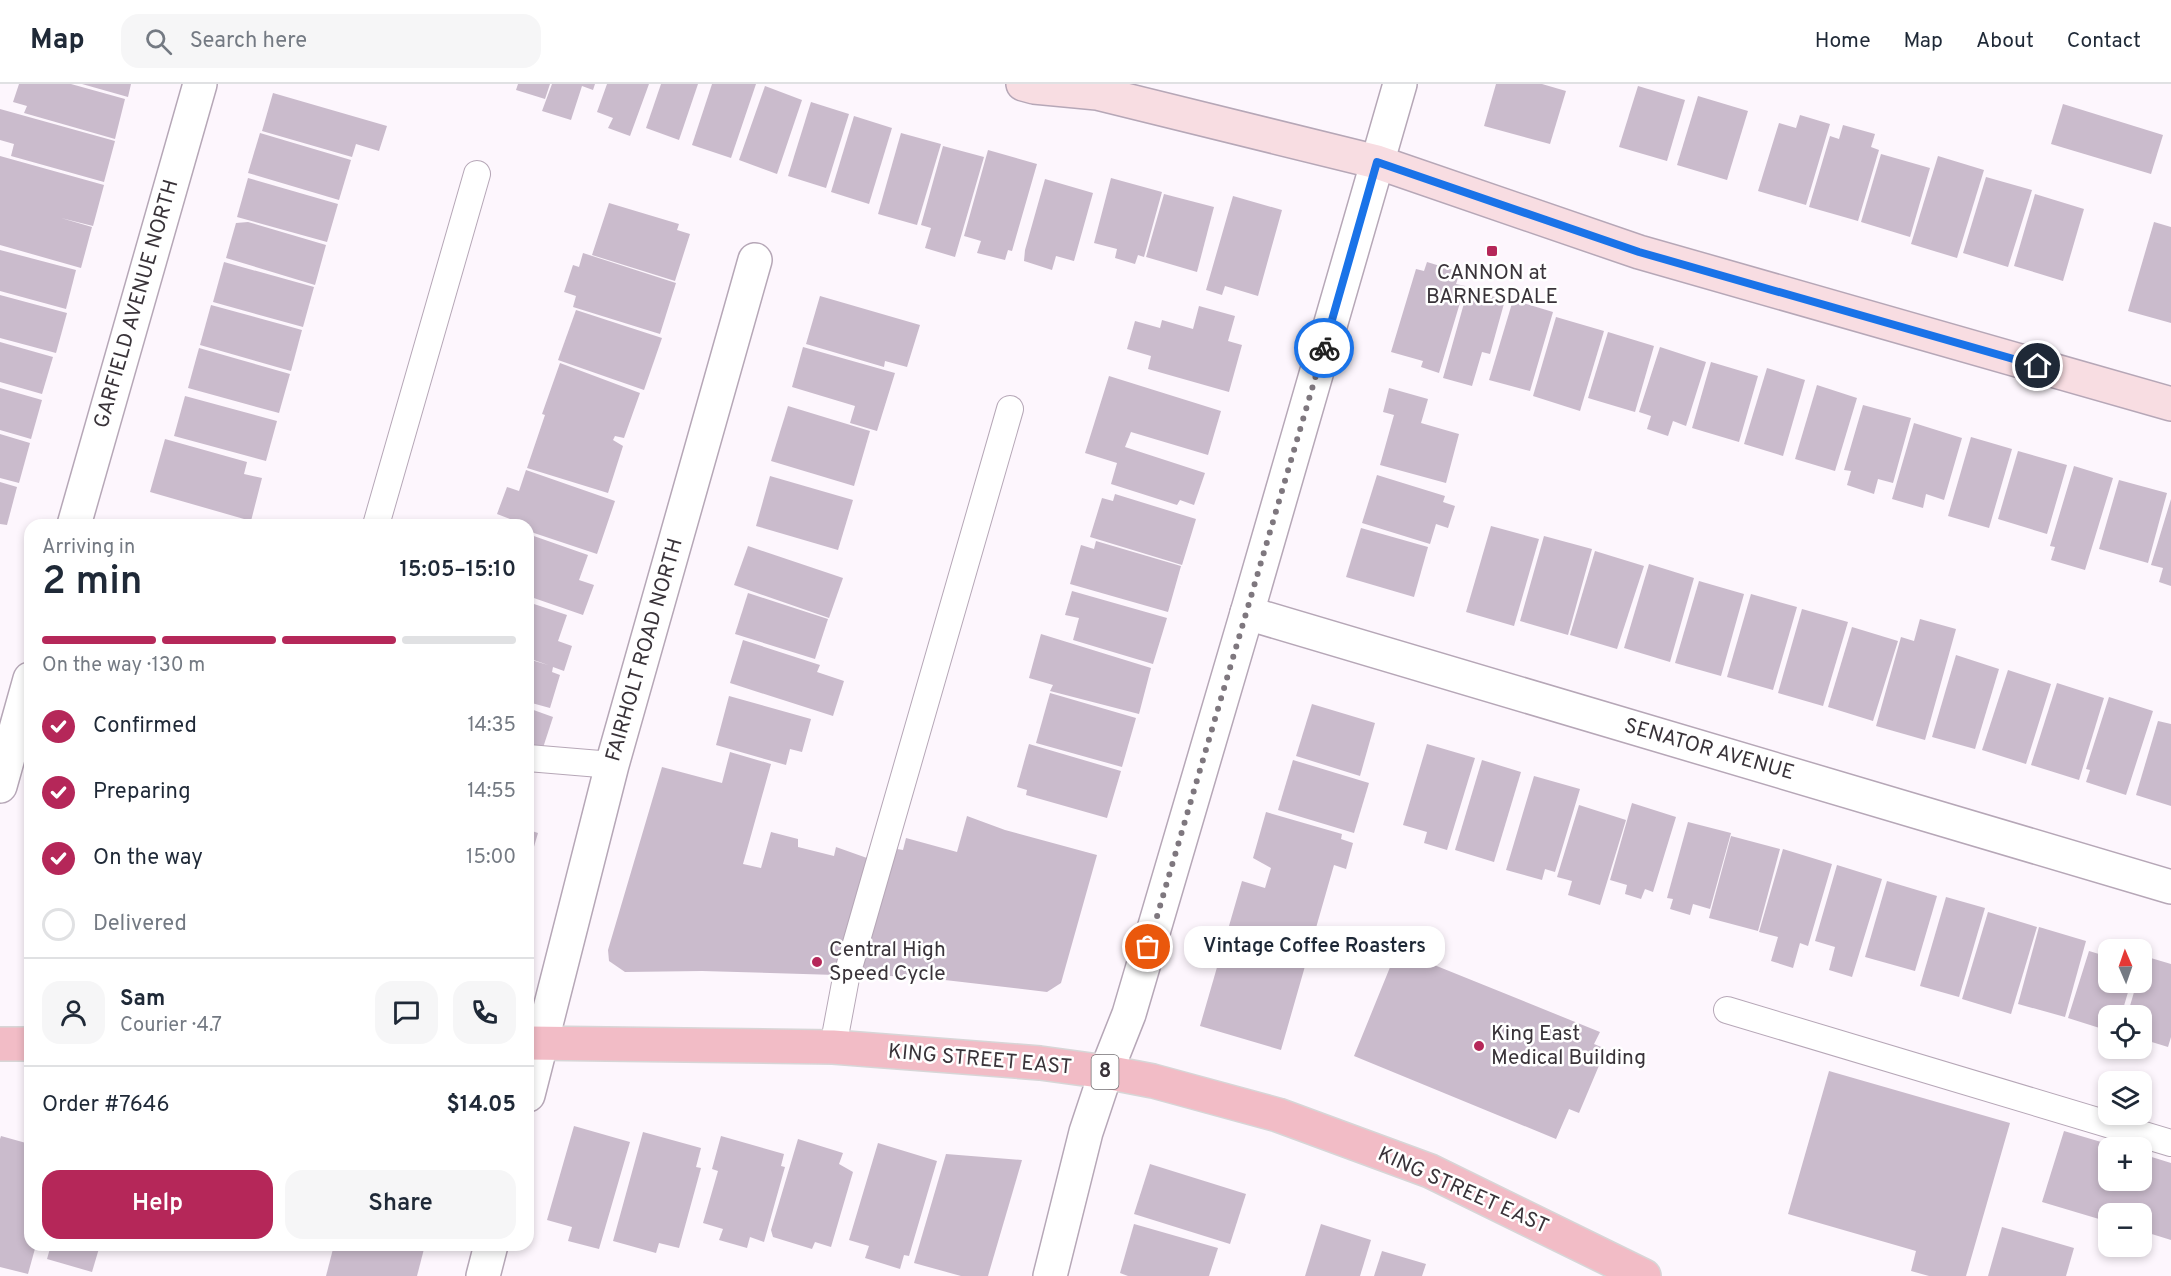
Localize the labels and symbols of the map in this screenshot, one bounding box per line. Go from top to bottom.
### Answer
street label: GARFIELD AVENUE NORTH [89,177,185,431]
marker: CANNON at BARNESDALE [1485,244,1499,258]
place label: CANNON at BARNESDALE [1426,260,1558,311]
courier [1294,318,1354,378]
pin [2012,340,2063,391]
street label: FAIRHOLT ROAD NORTH [600,535,690,765]
street label: SENATOR AVENUE [1621,713,1797,787]
pin [1122,921,1173,972]
callout: Vintage Coffee Roasters [1184,926,1445,968]
place label: Central High Speed Cycle [829,937,946,988]
north arrow [2098,939,2152,993]
marker: Central High Speed Cycle [810,955,824,969]
place label: King East Medical Building [1491,1021,1646,1072]
street label: KING STREET EAST [887,1039,1073,1081]
marker: King East Medical Building [1472,1039,1486,1053]
road number: 8 [1092,1055,1118,1089]
street label: KING STREET EAST [1373,1141,1553,1241]

